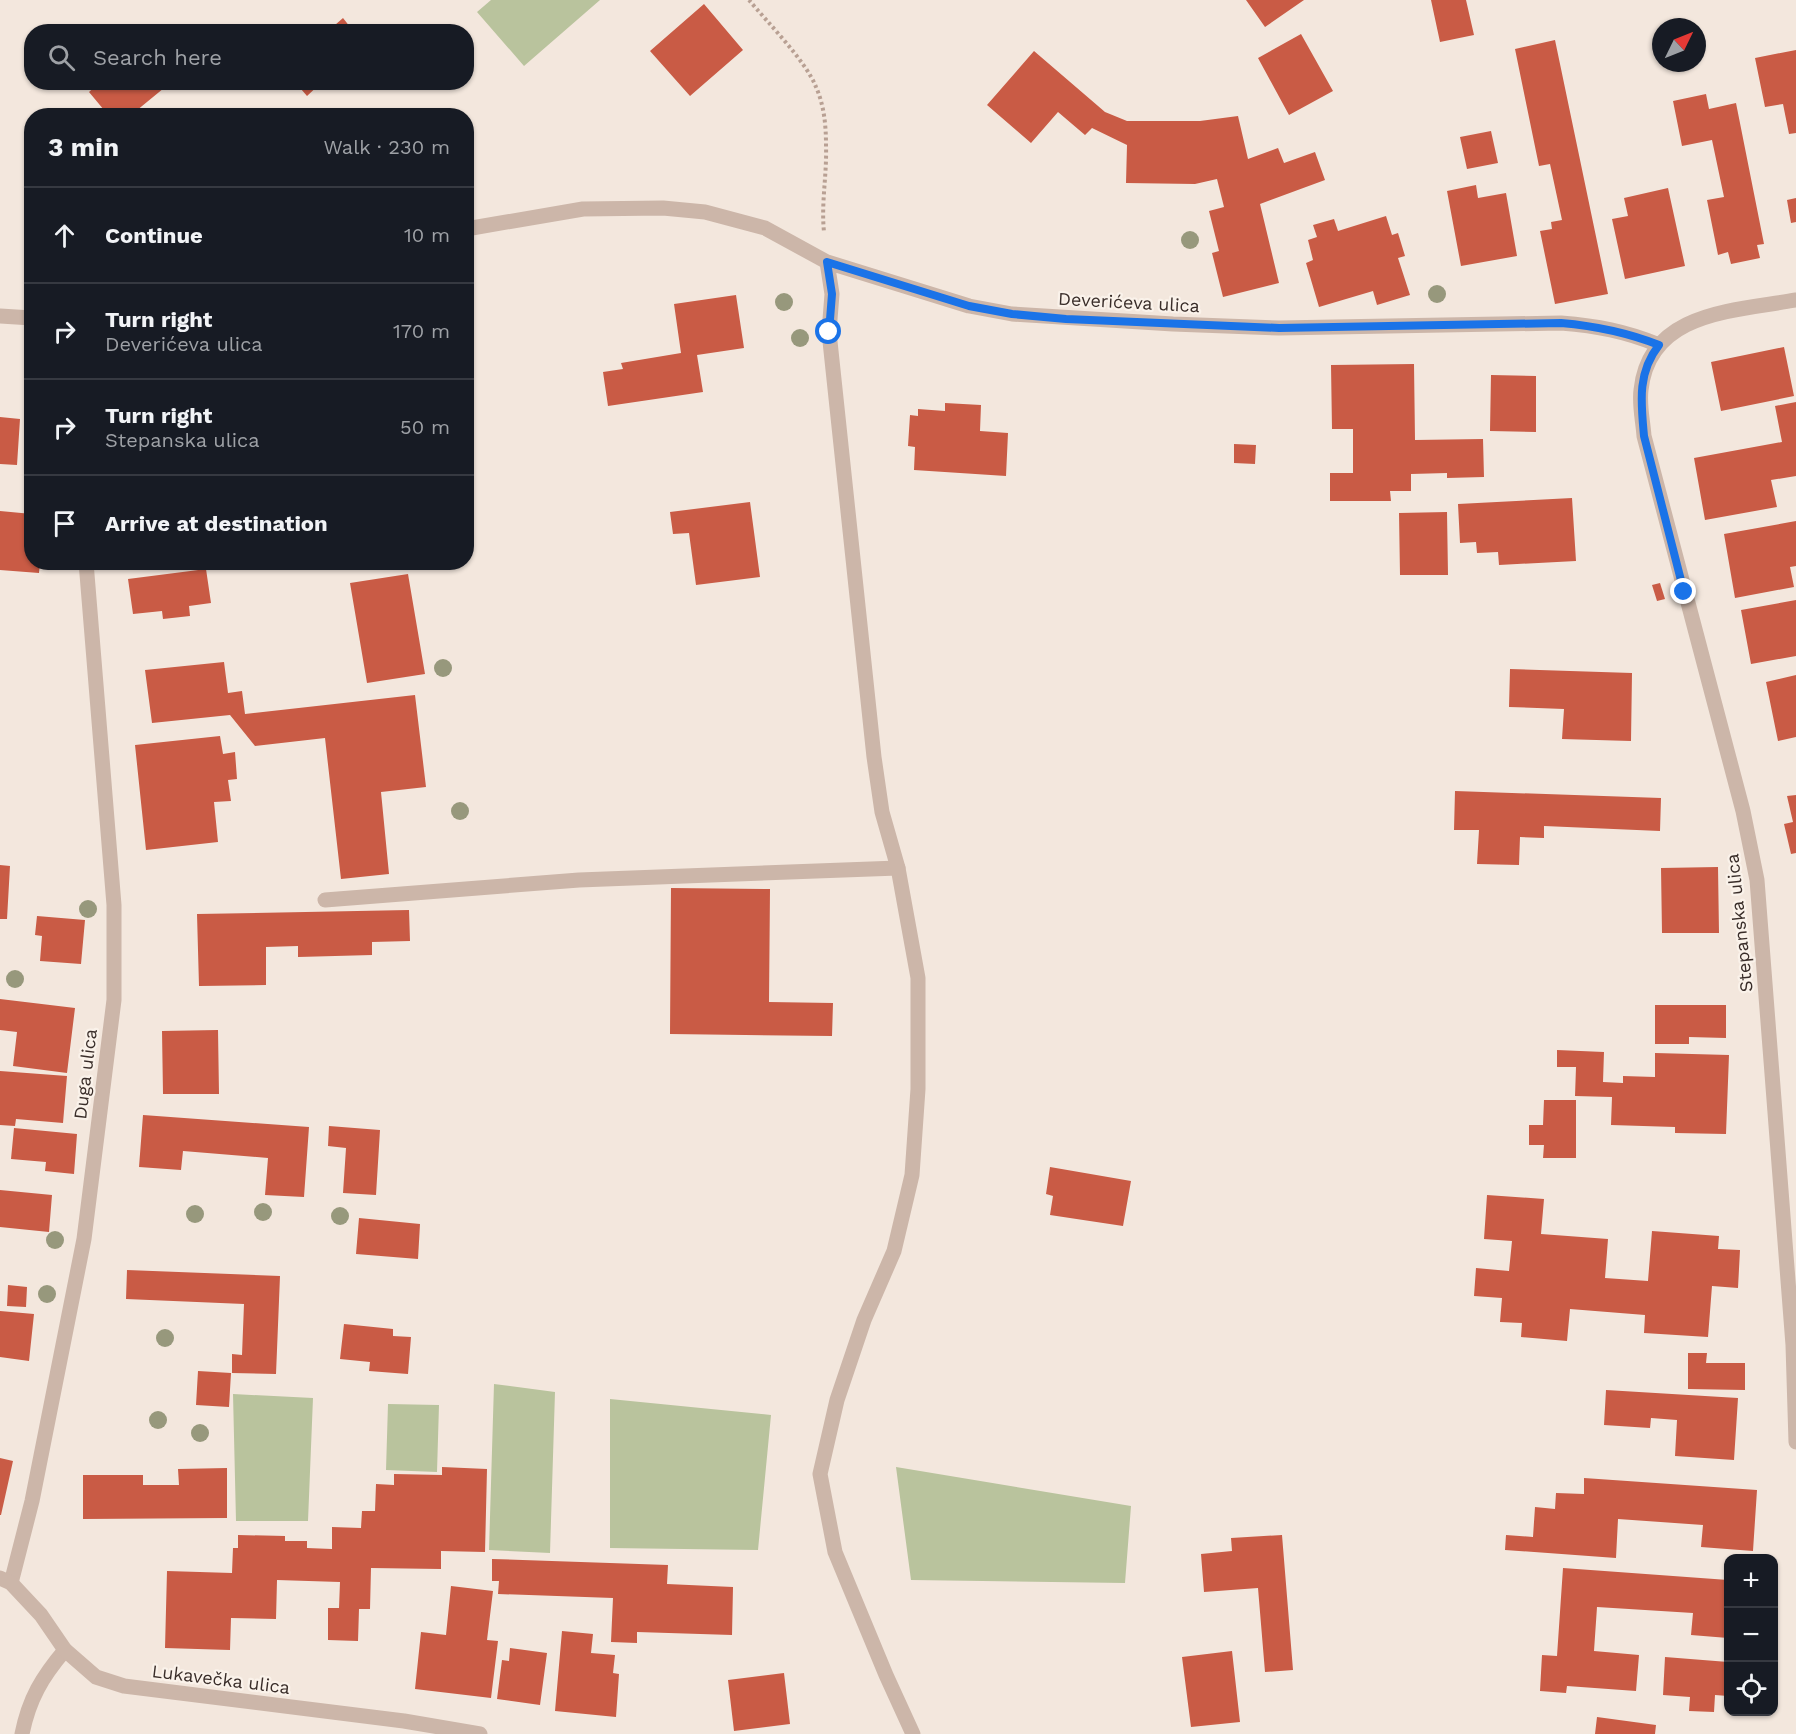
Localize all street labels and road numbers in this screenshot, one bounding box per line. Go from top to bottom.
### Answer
street label: Deverićeva ulica [1058,288,1200,316]
street label: Stepanska ulica [1721,853,1757,993]
street label: Duga ulica [69,1027,101,1121]
street label: Lukavečka ulica [151,1660,291,1698]

